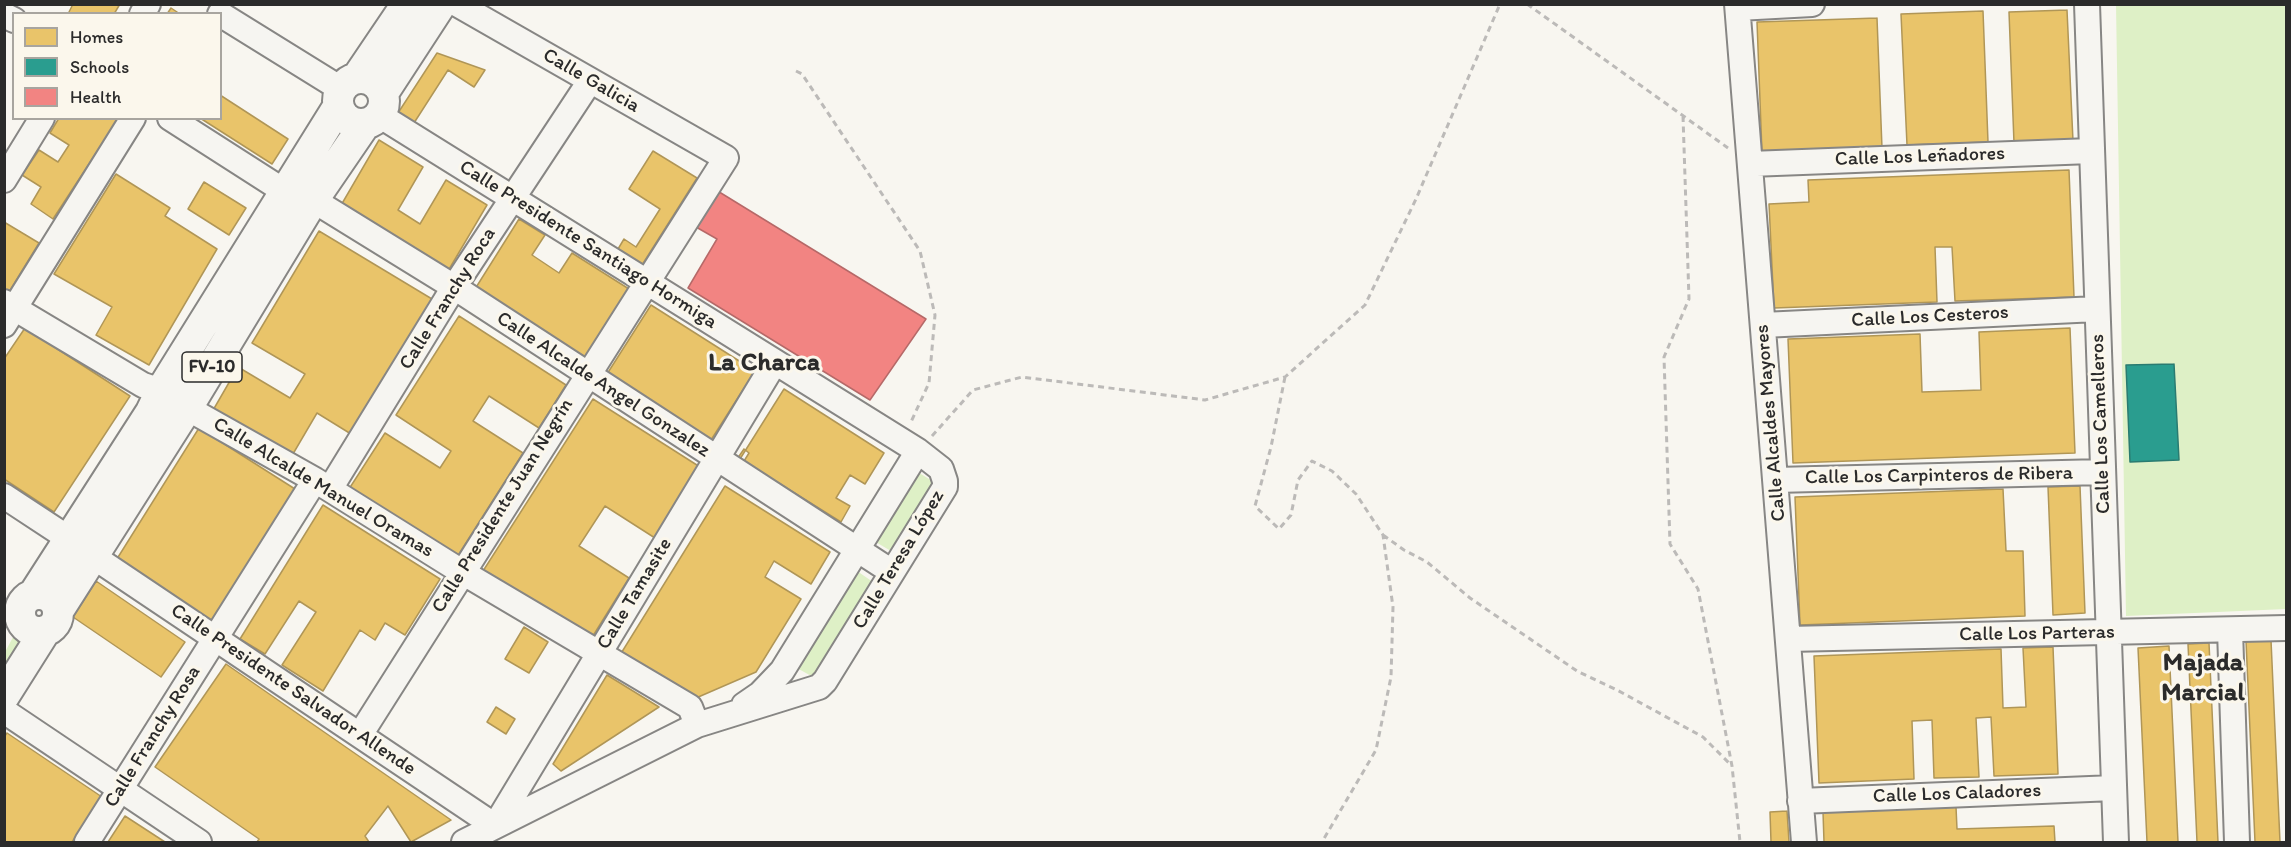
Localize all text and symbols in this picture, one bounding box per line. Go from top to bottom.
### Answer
legend [12,12,222,120]
text: Homes [70,26,123,48]
street label: Calle Galicia [538,44,644,118]
text: Schools [70,56,129,78]
text: Health [70,86,121,108]
street label: Calle Los Leñadores [1834,142,2006,172]
street label: Calle Presidente Santiago Hormiga [455,155,721,335]
street label: Calle Franchy Roca [395,223,501,375]
street label: Calle Los Cesteros [1851,301,2009,333]
street label: Calle Alcalde Angel Gonzalez [492,307,714,463]
street label: Calle Alcaldes Mayores [1750,323,1792,523]
street label: Calle Los Camelleros [2086,334,2116,514]
district label: La Charca [708,347,820,379]
road number: FV-10 [182,352,242,382]
street label: Calle Presidente Juan Negrín [427,394,579,618]
street label: Calle Alcalde Manuel Oramas [208,412,438,564]
street label: Calle Los Carpinteros de Ribera [1805,462,2073,490]
street label: Calle Teresa López [848,486,950,634]
street label: Calle Tamasite [592,534,678,654]
street label: Calle Presidente Salvador Allende [166,599,420,781]
street label: Calle Los Parteras [1959,621,2115,647]
district label: Majada Marcial [2161,647,2245,708]
street label: Calle Franchy Rosa [100,662,206,812]
street label: Calle Los Caladores [1872,779,2042,809]

